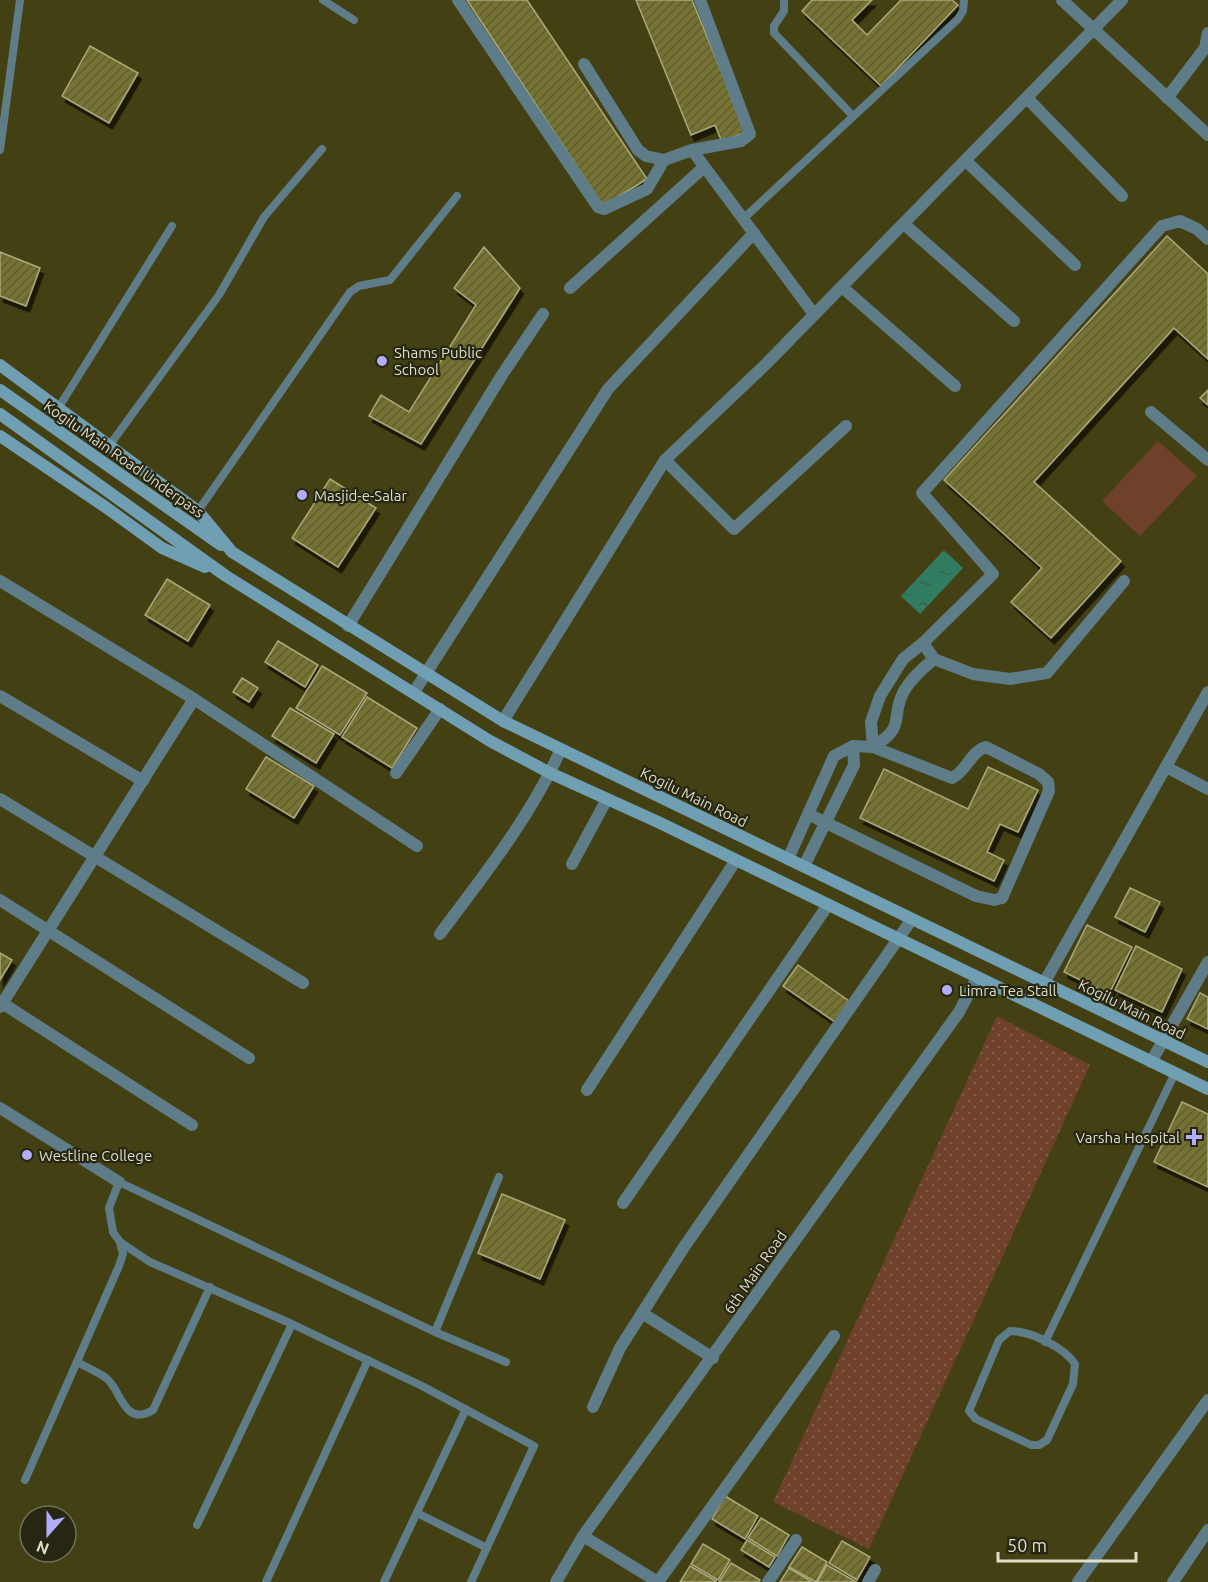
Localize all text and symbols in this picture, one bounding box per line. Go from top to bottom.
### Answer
place label: Shams Public School [394,344,482,378]
marker: Shams Public School [375,354,389,368]
street label: Kogilu Main Road Underpass [41,397,207,521]
place label: Masjid-e-Salar [314,487,408,504]
marker: Masjid-e-Salar [295,488,309,502]
street label: Kogilu Main Road [638,764,750,830]
street label: Kogilu Main Road [1076,976,1188,1042]
place label: Limra Tea Stall [959,982,1056,999]
marker: Limra Tea Stall [940,983,954,997]
marker: Varsha Hospital [1185,1128,1203,1146]
place label: Varsha Hospital [1075,1129,1180,1146]
place label: Westline College [39,1147,152,1164]
marker: Westline College [20,1148,34,1162]
street label: 6th Main Road [720,1227,790,1317]
north arrow [18,1504,78,1564]
scale bar [998,1525,1136,1563]
text: 50 m [1007,1535,1047,1555]
text: N [34,1537,51,1559]

